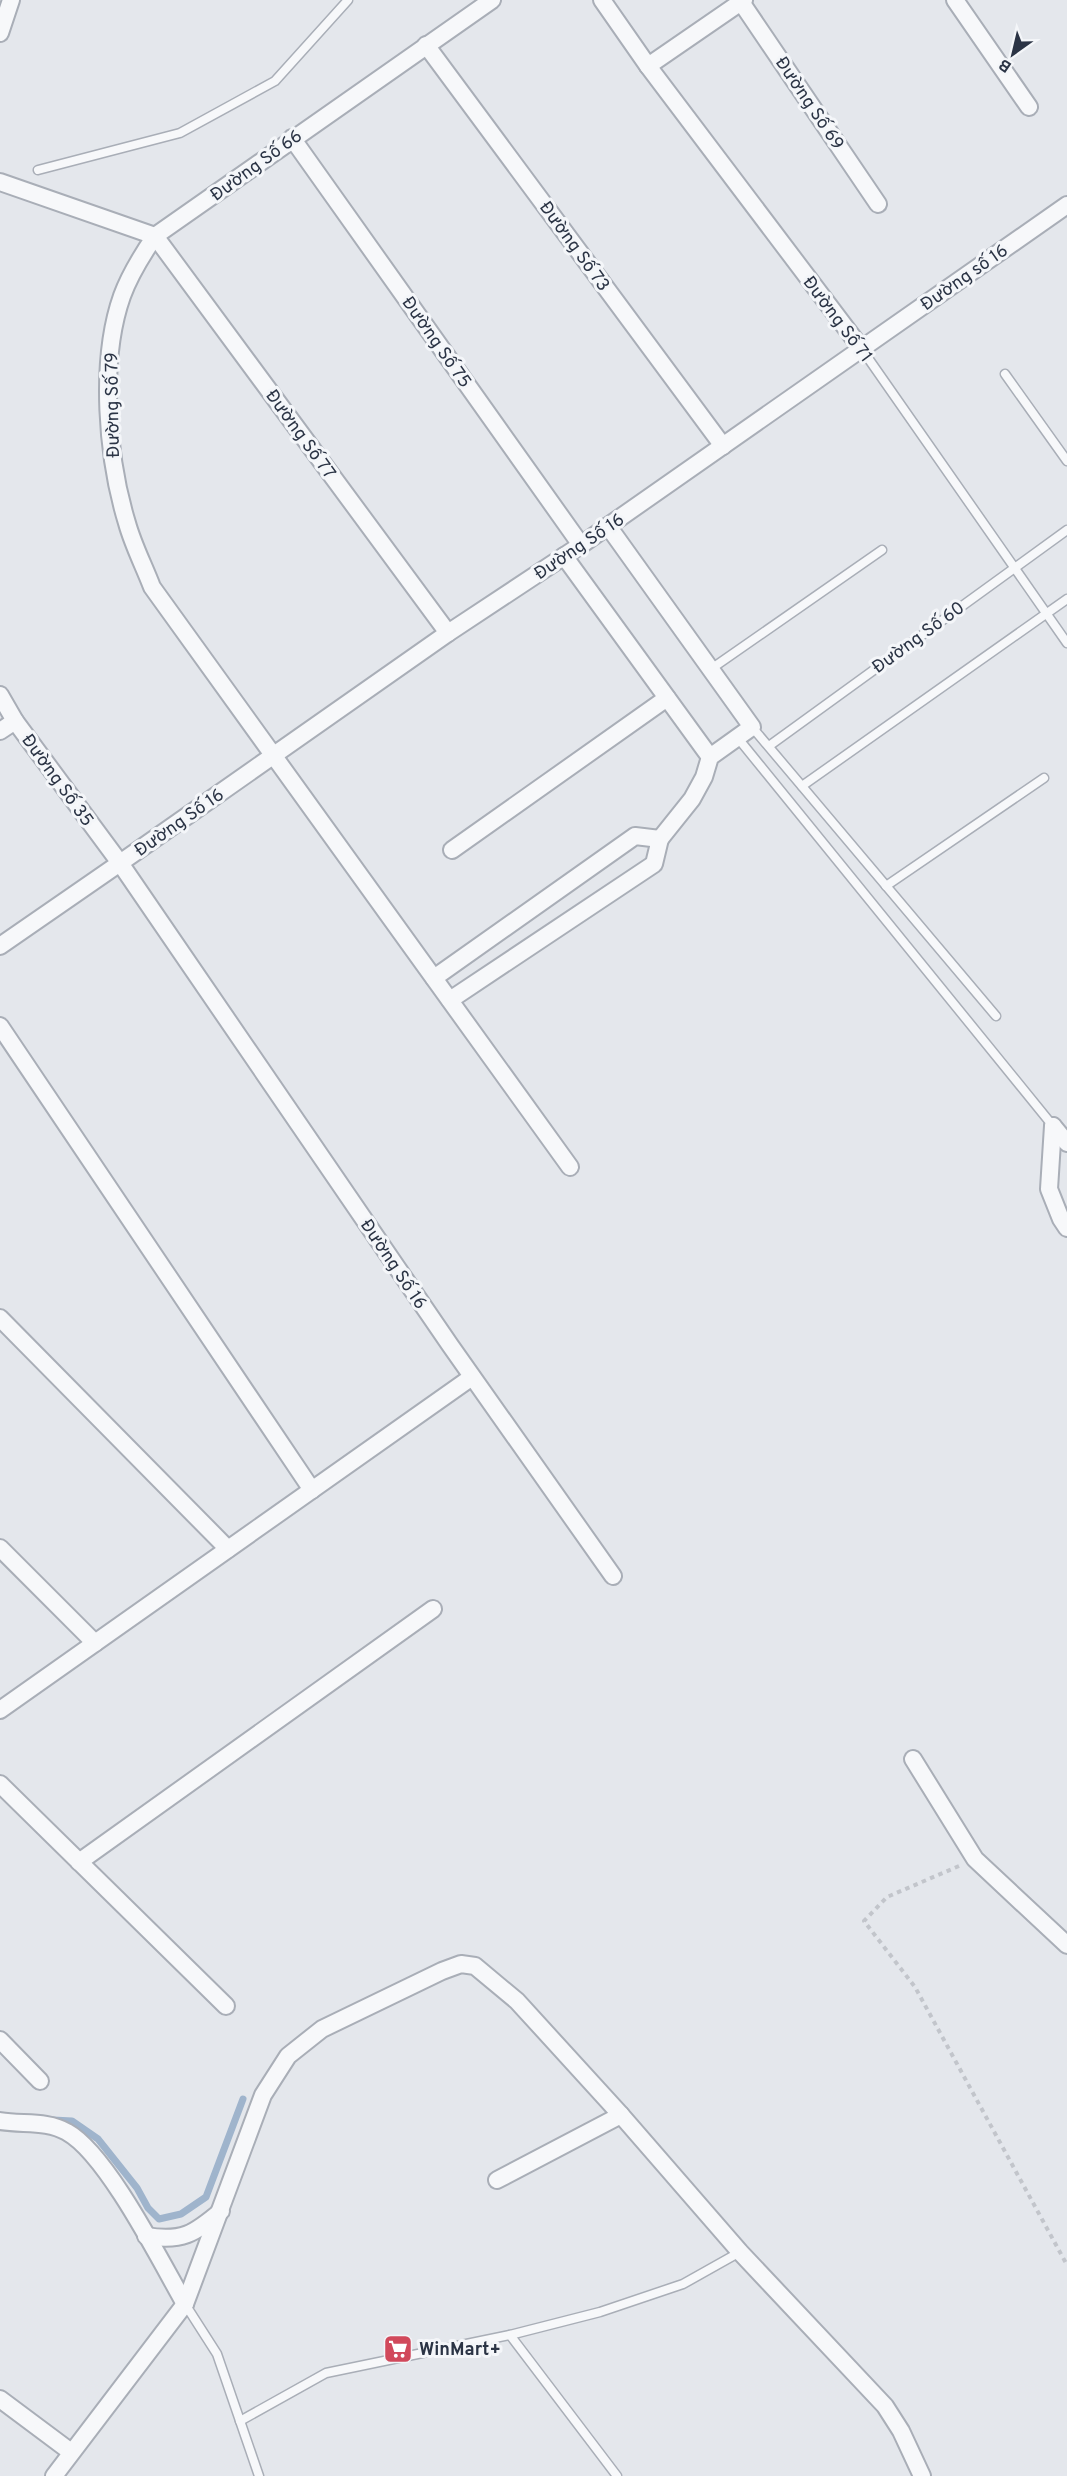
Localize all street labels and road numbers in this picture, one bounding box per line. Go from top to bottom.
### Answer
street label: Đường Số 69 [769,52,849,155]
street label: Đường Số 66 [206,124,307,207]
street label: Đường Số 73 [533,197,615,296]
street label: Đường số 16 [916,239,1013,317]
street label: Đường Số 71 [797,272,878,368]
street label: Đường Số 75 [396,292,477,393]
street label: Đường Số 79 [100,352,126,458]
street label: Đường Số 77 [260,385,341,484]
street label: Đường Số 16 [530,508,629,586]
street label: Đường Số 60 [867,596,970,680]
street label: Đường Số 35 [16,730,99,832]
street label: Đường Số 16 [130,783,229,862]
street label: Đường Số 16 [354,1215,432,1314]

